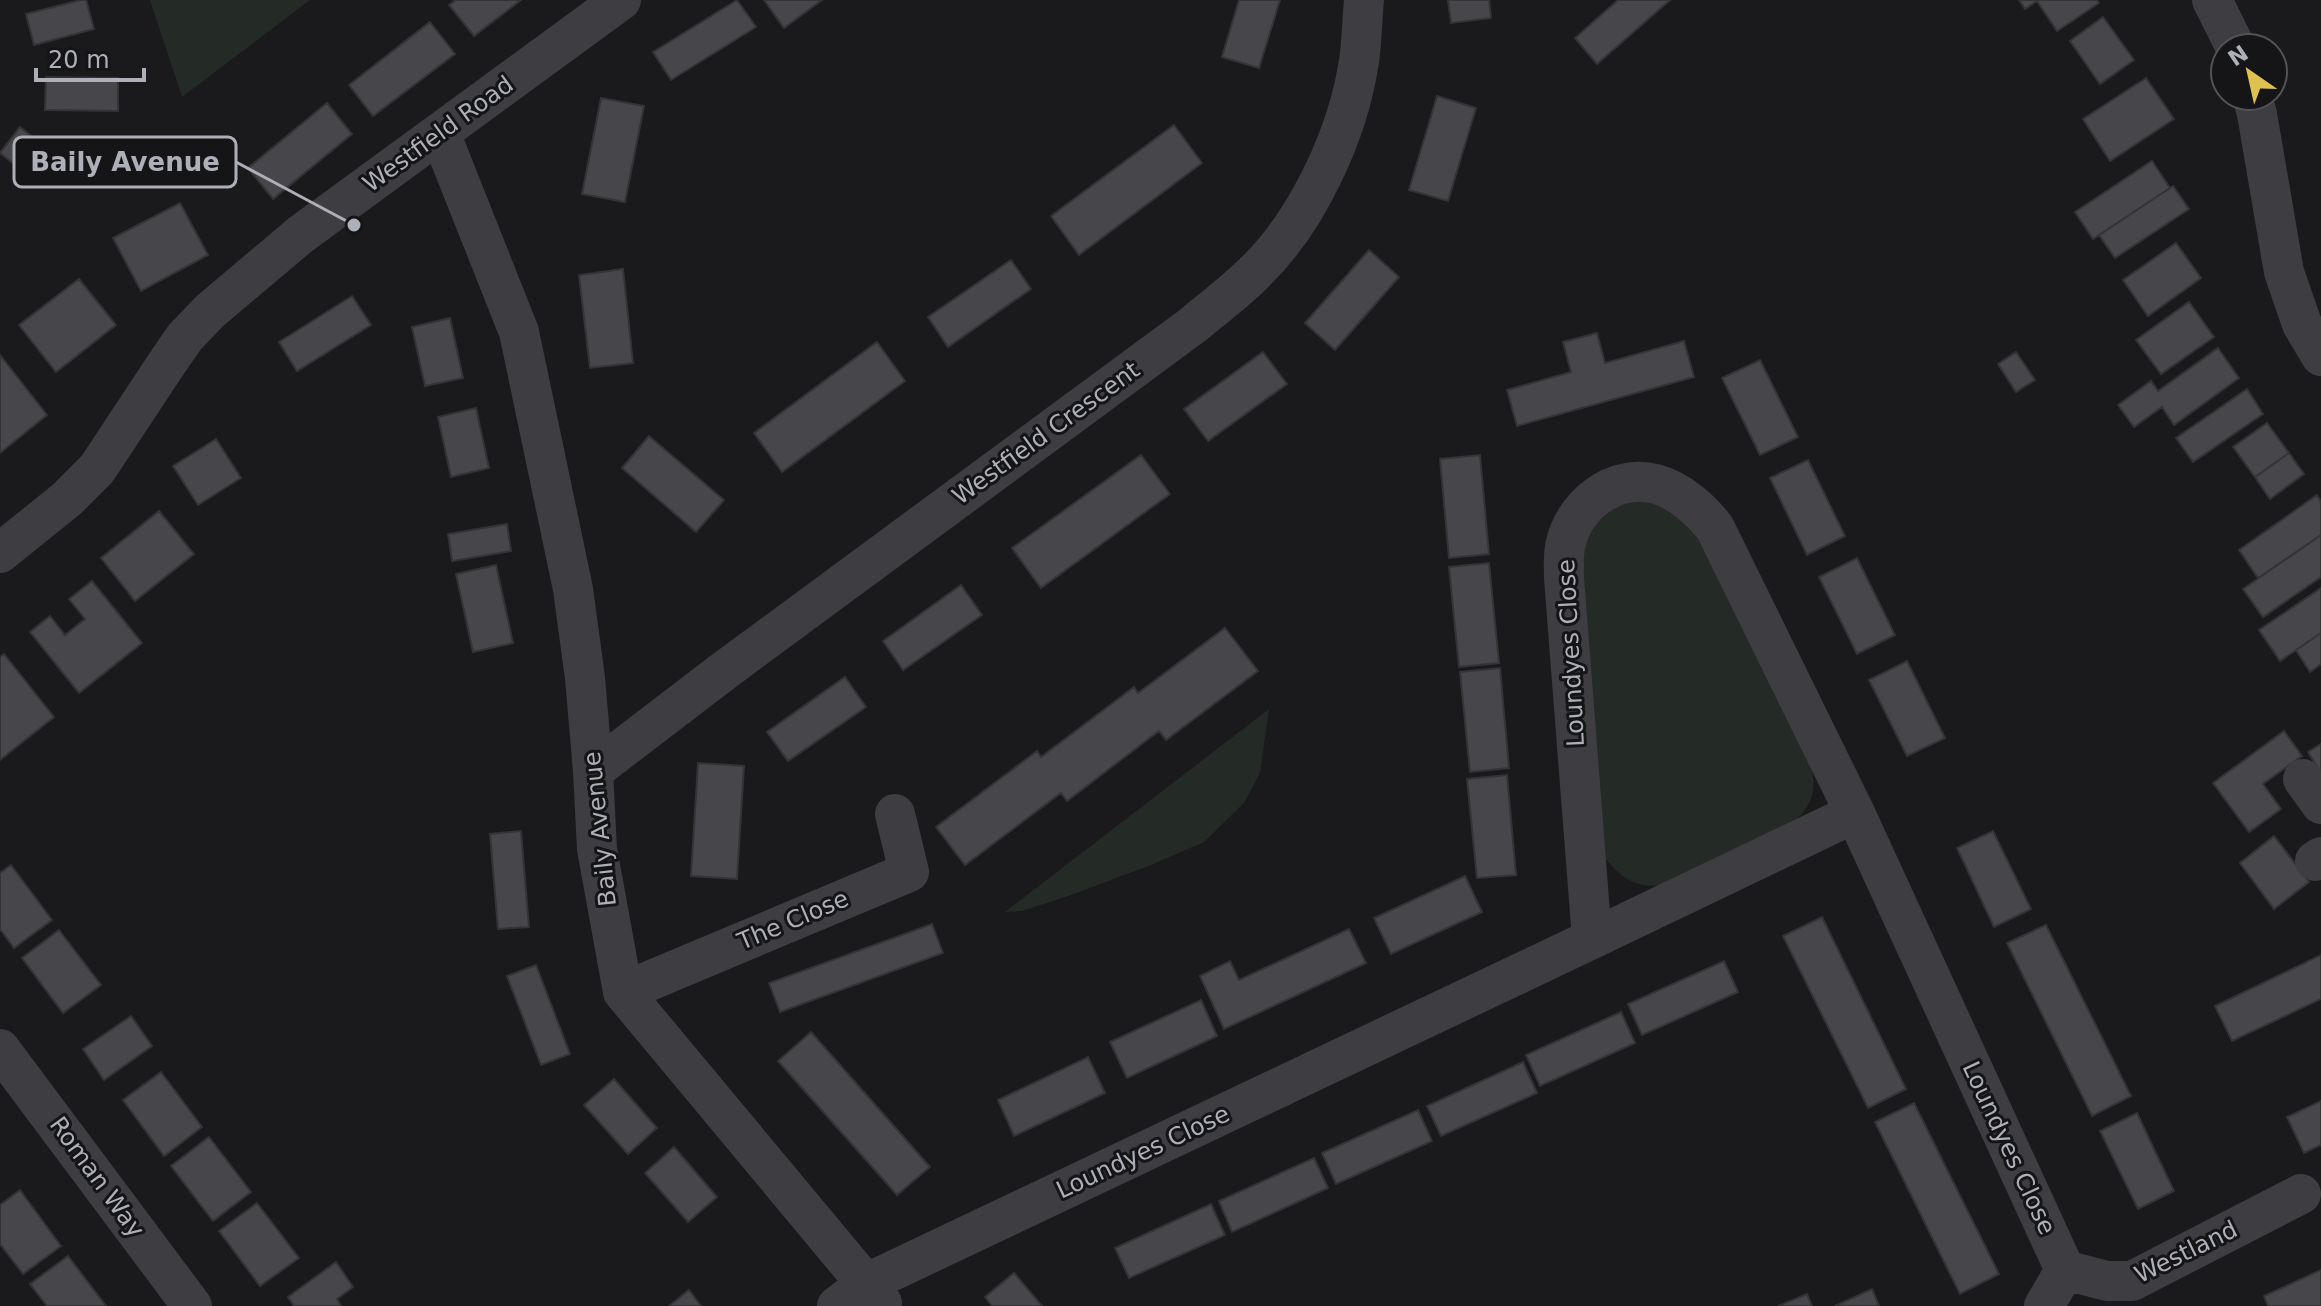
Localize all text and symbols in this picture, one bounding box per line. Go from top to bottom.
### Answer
scale bar [36,32,144,82]
north arrow [2209,32,2289,112]
text: N [2223,40,2253,71]
text: 20 m [48,46,110,74]
street label: Westfield Road [358,70,518,198]
callout: Baily Avenue [14,137,236,187]
text: Baily Avenue [30,147,220,177]
street label: Westfield Crescent [947,356,1145,510]
street label: Loundyes Close [1552,559,1590,747]
street label: Baily Avenue [578,750,622,908]
street label: The Close [732,884,853,956]
street label: Loundyes Close [1957,1057,2061,1239]
street label: Loundyes Close [1052,1100,1234,1204]
street label: Roman Way [44,1111,150,1243]
street label: Westland [2130,1215,2242,1289]

